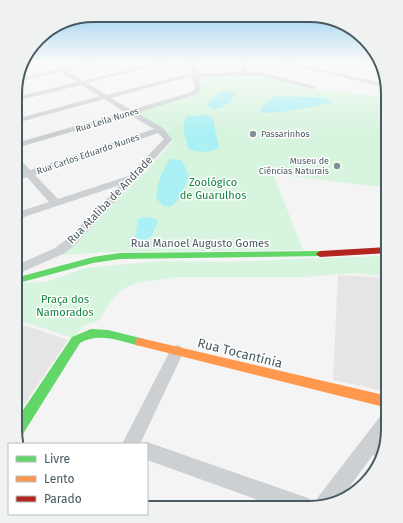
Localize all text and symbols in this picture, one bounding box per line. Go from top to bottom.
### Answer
street label: Rua Leila Nunes [74,106,140,134]
marker: Passarinhos [248,129,258,139]
place label: Passarinhos [261,129,310,139]
street label: Rua Carlos Eduardo Nunes [35,132,141,176]
street label: Rua Ataliba de Andrade [65,153,155,247]
place label: Museu de Ciências Naturais [259,156,329,176]
marker: Museu de Ciências Naturais [332,161,342,171]
park label: Zoológico de Guarulhos [180,176,246,202]
street label: Rua Manoel Augusto Gomes [131,237,269,250]
park label: Praça dos Namorados [36,293,94,319]
street label: Rua Tocantínia [196,335,284,371]
legend [8,443,148,515]
text: Livre [44,452,70,466]
text: Lento [44,472,74,486]
text: Parado [44,492,82,506]

